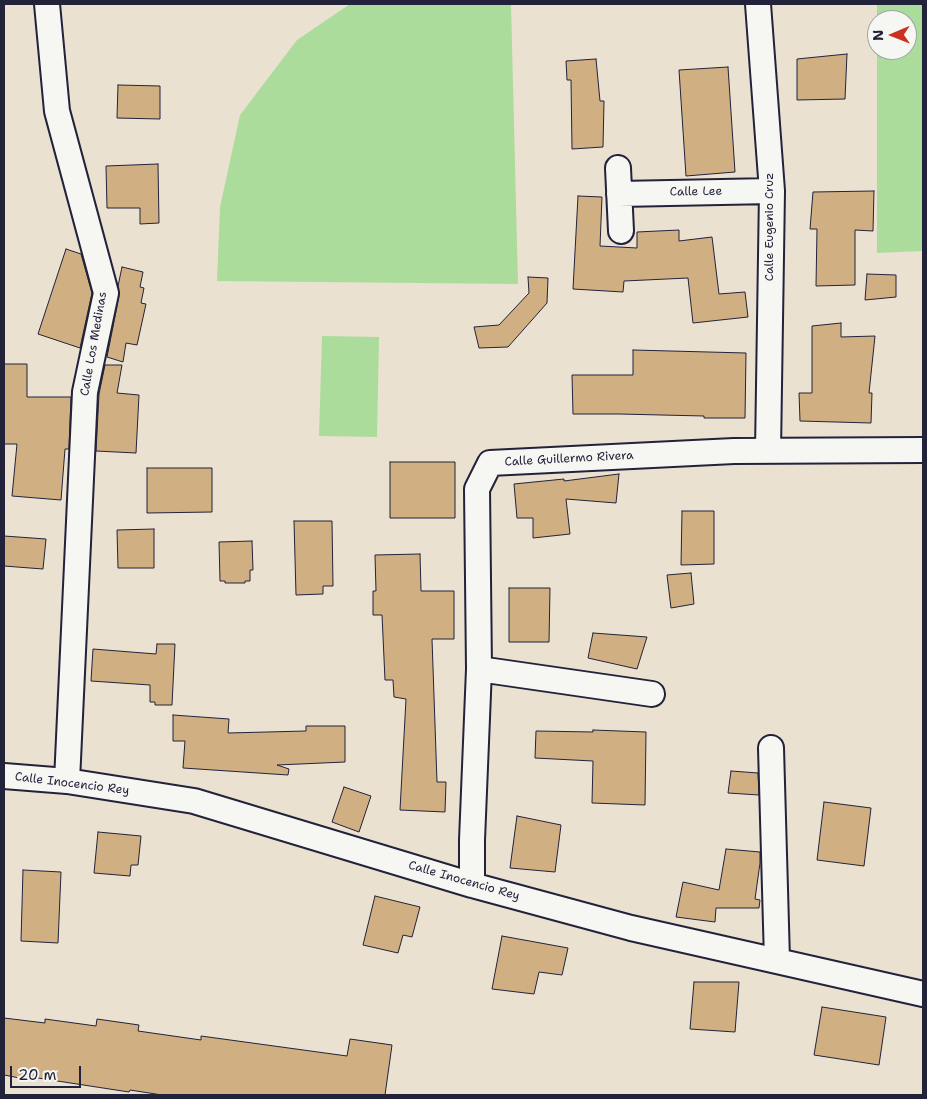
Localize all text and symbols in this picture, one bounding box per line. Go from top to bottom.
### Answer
north arrow [867,10,917,60]
text: N [869,30,887,41]
street label: Calle Eugenio Cruz [763,173,777,281]
street label: Calle Lee [670,184,722,200]
street label: Calle Los Medinas [78,291,110,397]
street label: Calle Guillermo Rivera [504,448,634,470]
street label: Calle Inocencio Rey [14,770,130,798]
street label: Calle Inocencio Rey [407,858,521,904]
scale bar [12,1056,84,1088]
text: 20 m [18,1065,57,1085]

